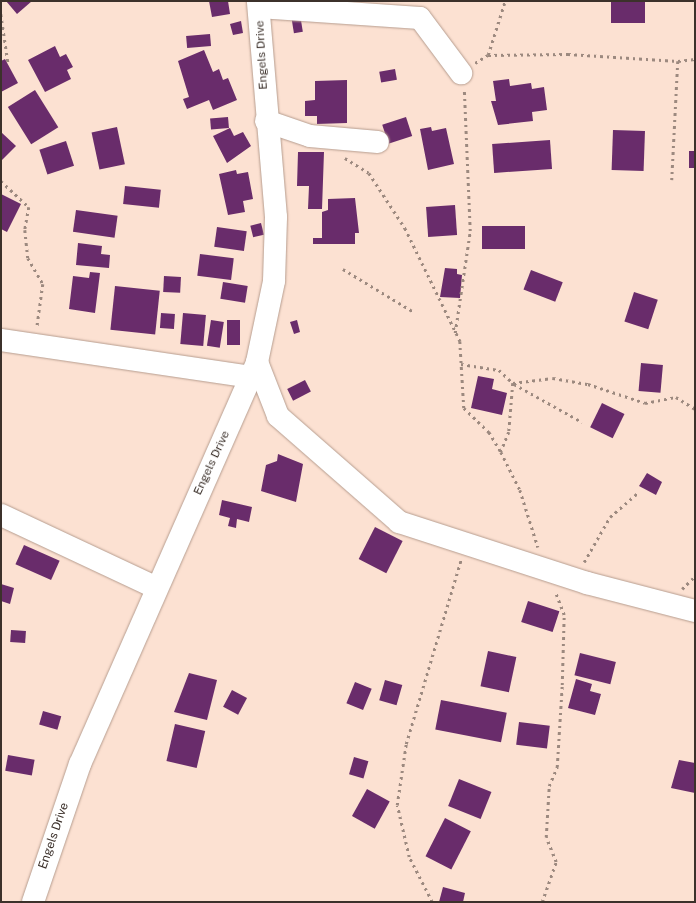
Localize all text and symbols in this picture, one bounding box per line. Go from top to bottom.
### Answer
street label: Engels Drive [253,20,271,90]
street label: Engels Drive [191,428,233,498]
street label: Engels Drive [36,801,72,871]

